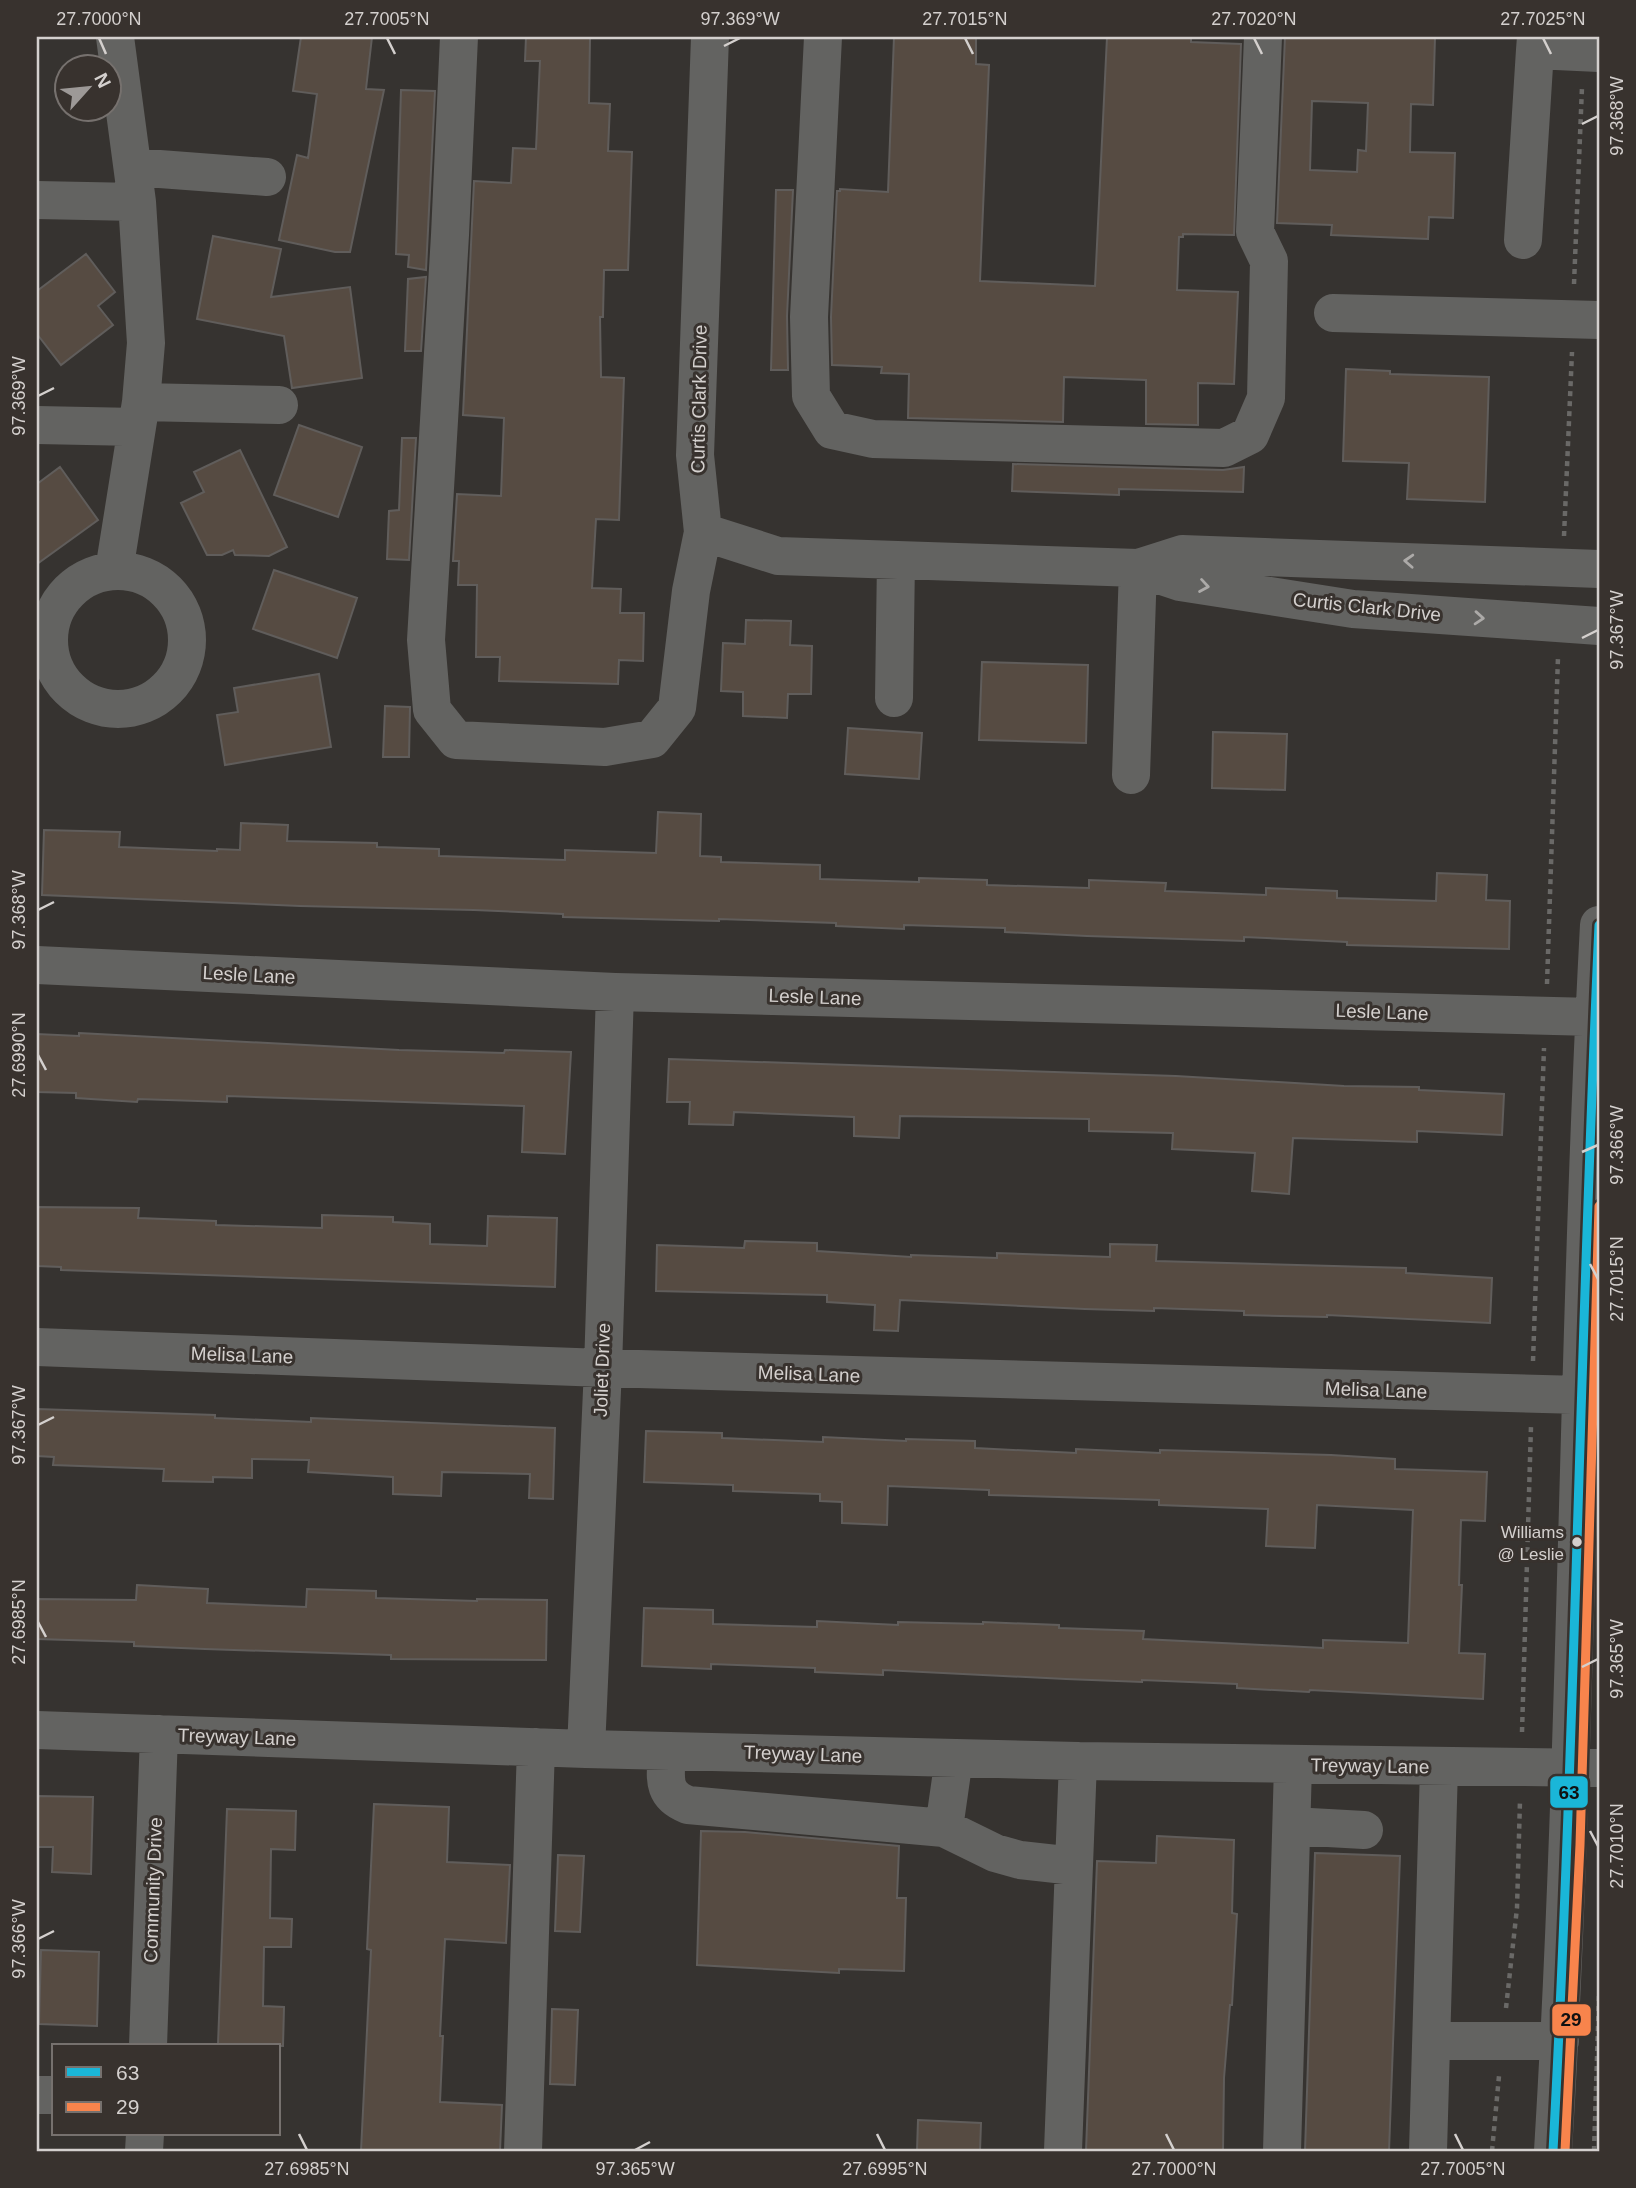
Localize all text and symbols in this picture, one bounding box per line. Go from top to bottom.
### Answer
text: 27.7000°N [56,9,142,29]
text: 27.7005°N [344,9,430,29]
text: 97.369°W [700,9,780,29]
text: 27.7015°N [922,9,1008,29]
text: 27.7020°N [1211,9,1297,29]
text: 27.7025°N [1500,9,1586,29]
north arrow [52,52,122,122]
text: N [90,70,115,91]
text: 97.368°W [1607,76,1627,156]
street label: Curtis Clark Drive [687,324,711,474]
text: 97.369°W [9,356,29,436]
one-way arrow [1403,553,1414,568]
one-way arrow [1198,578,1210,593]
street label: Curtis Clark Drive [1292,589,1442,625]
text: 97.367°W [1607,590,1627,670]
one-way arrow [1473,610,1484,625]
text: 97.368°W [9,870,29,950]
street label: Lesle Lane [202,962,296,988]
street label: Lesle Lane [768,985,862,1009]
street label: Lesle Lane [1335,1000,1429,1024]
text: 27.6990°N [9,1012,29,1098]
text: 97.366°W [1607,1105,1627,1185]
text: 27.7015°N [1607,1236,1627,1322]
street label: Joliet Drive [590,1323,614,1417]
street label: Melisa Lane [190,1343,294,1367]
street label: Melisa Lane [757,1362,861,1386]
street label: Melisa Lane [1324,1378,1428,1402]
text: 97.367°W [9,1385,29,1465]
place label: Williams @ Leslie [1498,1523,1564,1564]
marker: Williams @ Leslie [1570,1535,1584,1549]
text: 27.6985°N [9,1579,29,1665]
text: 97.365°W [1607,1619,1627,1699]
street label: Treyway Lane [177,1724,297,1750]
street label: Treyway Lane [743,1741,863,1767]
street label: Treyway Lane [1311,1754,1429,1778]
line badge: 63 [1549,1775,1589,1809]
text: 63 [1558,1782,1580,1803]
text: 27.7010°N [1607,1803,1627,1889]
street label: Community Drive [140,1817,166,1963]
text: 97.366°W [9,1899,29,1979]
line badge: 29 [1551,2003,1592,2037]
text: 29 [1560,2009,1582,2030]
legend [52,2044,280,2136]
text: 63 [116,2061,139,2084]
text: 29 [116,2095,139,2118]
text: 27.6985°N [264,2159,350,2179]
text: 97.365°W [595,2159,675,2179]
text: 27.6995°N [842,2159,928,2179]
text: 27.7000°N [1131,2159,1217,2179]
text: 27.7005°N [1420,2159,1506,2179]

